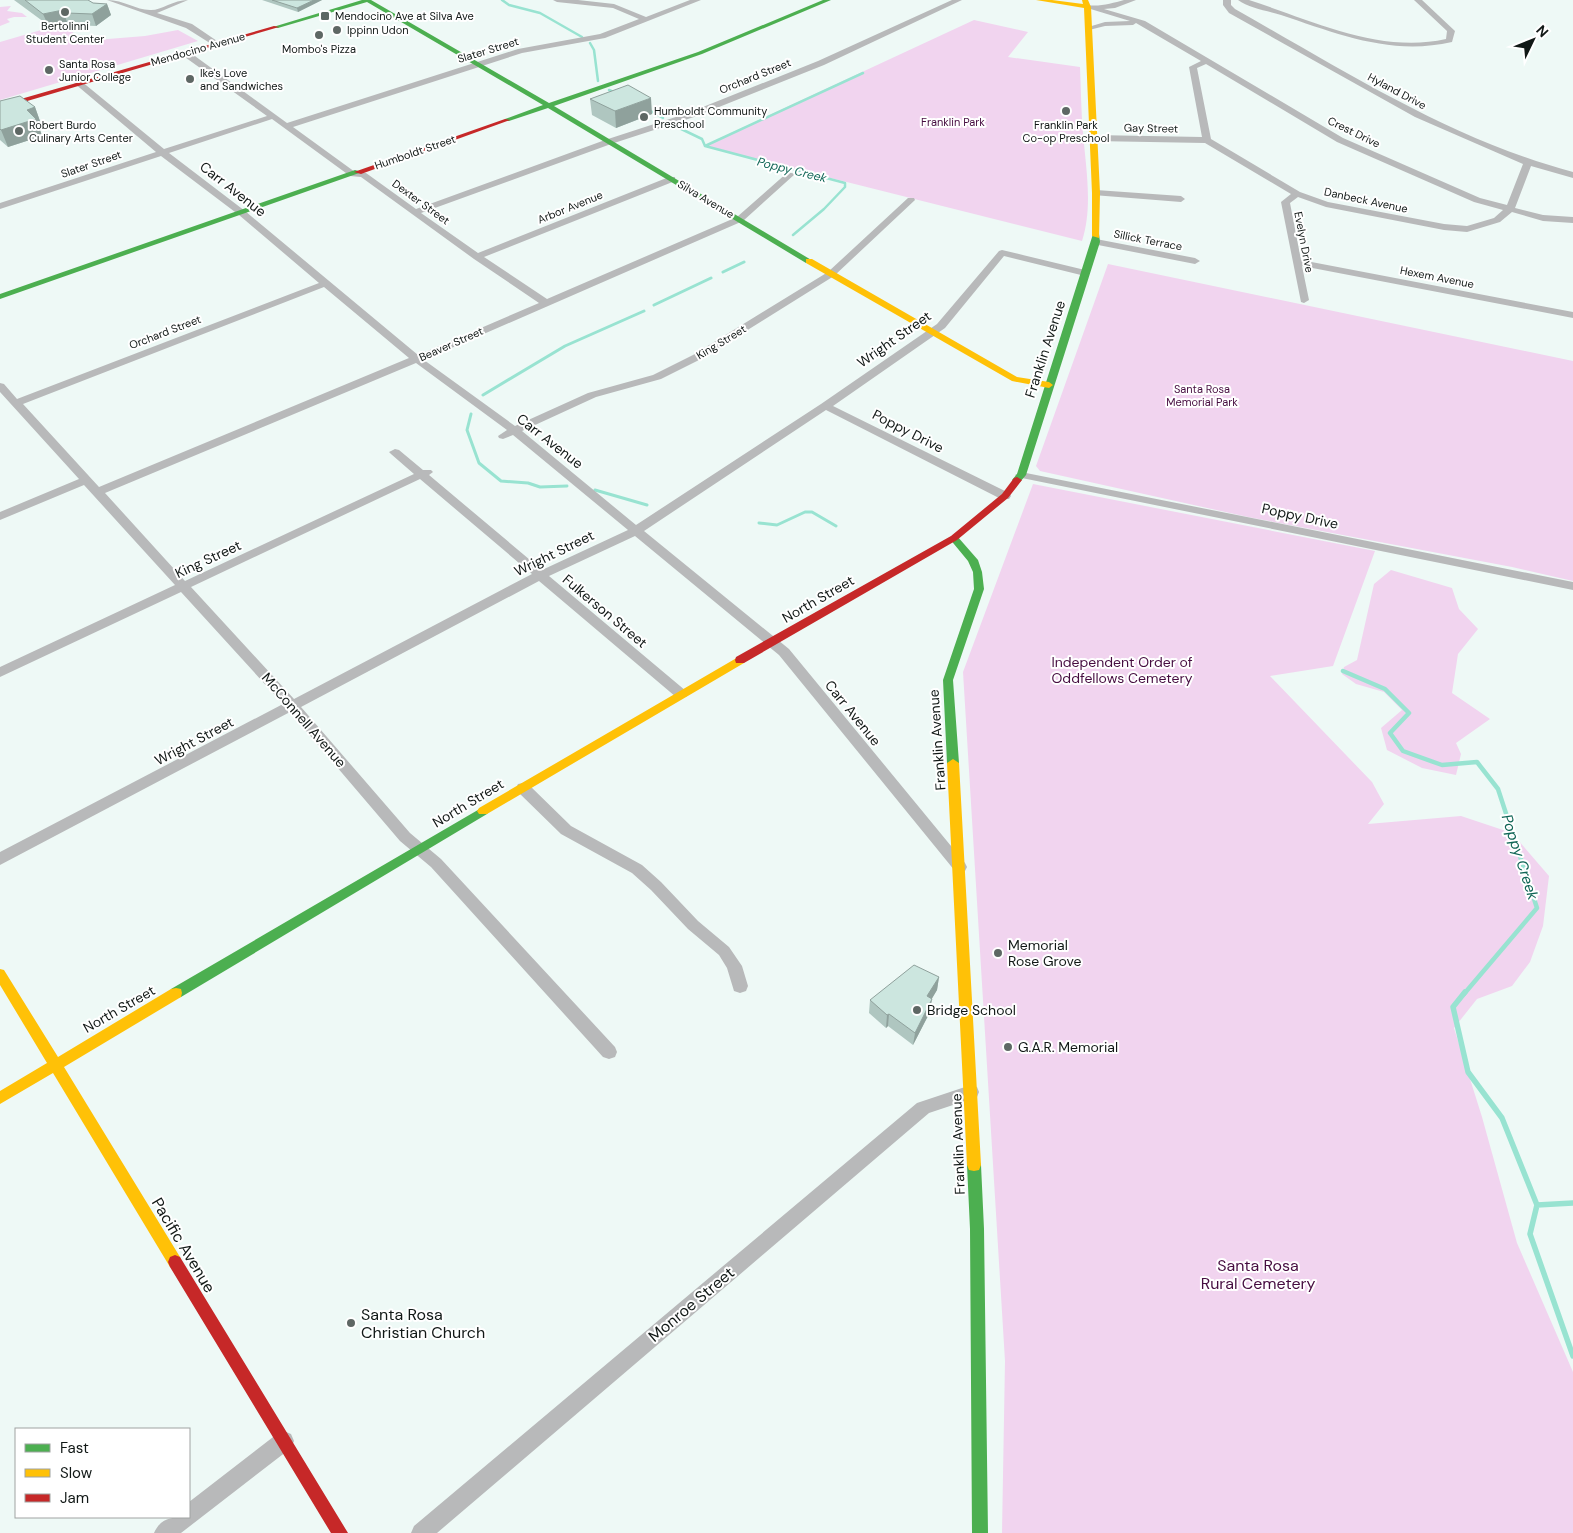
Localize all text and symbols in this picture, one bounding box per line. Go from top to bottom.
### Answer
marker: Bertolinni Student Center [59,6,71,18]
place label: Mendocino Ave at Silva Ave [335,9,474,23]
marker: Mendocino Ave at Silva Ave [319,10,331,22]
north arrow [1508,15,1558,65]
place label: Bertolinni Student Center [26,19,104,46]
text: N [1532,21,1553,41]
place label: Ippinn Udon [347,23,408,37]
marker: Ippinn Udon [331,24,343,36]
street label: Mendocino Avenue [149,29,247,69]
marker: Mombo's Pizza [313,29,325,41]
street label: Slater Street [456,34,520,66]
place label: Mombo's Pizza [282,42,356,56]
street label: Orchard Street [717,55,793,97]
place label: Santa Rosa Junior College [59,57,131,84]
marker: Santa Rosa Junior College [43,64,55,76]
place label: Ike's Love and Sandwiches [200,66,283,93]
street label: Hyland Drive [1365,70,1429,112]
marker: Ike's Love and Sandwiches [184,73,196,85]
place label: Humboldt Community Preschool [654,104,767,131]
marker: Franklin Park Co-op Preschool [1060,105,1072,117]
marker: Humboldt Community Preschool [638,111,650,123]
street label: Crest Drive [1326,113,1382,151]
park label: Franklin Park [921,115,985,129]
place label: Robert Burdo Culinary Arts Center [29,118,133,145]
place label: Franklin Park Co-op Preschool [1023,118,1109,145]
street label: Gay Street [1124,121,1178,135]
marker: Robert Burdo Culinary Arts Center [13,125,25,137]
street label: Humboldt Street [373,132,457,172]
street label: Slater Street [59,147,123,181]
water label: Poppy Creek [756,154,829,187]
street label: Carr Avenue [196,157,270,221]
street label: Dexter Street [390,176,452,228]
street label: Silva Avenue [675,177,737,221]
street label: Danbeck Avenue [1323,184,1409,216]
street label: Arbor Avenue [535,188,605,226]
street label: Evelyn Drive [1291,210,1317,274]
street label: Sillick Terrace [1113,227,1183,253]
street label: Hexem Avenue [1399,263,1475,291]
street label: Franklin Avenue [1021,298,1069,400]
street label: Wright Street [853,307,935,371]
street label: Orchard Street [127,312,203,352]
street label: King Street [694,322,748,362]
street label: Beaver Street [417,324,485,364]
park label: Santa Rosa Memorial Park [1166,382,1238,409]
street label: Poppy Drive [869,405,947,457]
street label: Carr Avenue [513,409,587,473]
street label: Poppy Drive [1260,499,1340,533]
street label: Wright Street [511,526,597,580]
street label: King Street [172,536,244,582]
street label: Fulkerson Street [559,570,651,652]
street label: North Street [779,571,857,627]
park label: Independent Order of Oddfellows Cemetery [1051,653,1193,687]
street label: McConnell Avenue [258,669,350,771]
street label: Carr Avenue [821,677,885,750]
street label: Franklin Avenue [924,689,950,791]
street label: Wright Street [152,713,236,769]
street label: North Street [429,775,507,831]
water label: Poppy Creek [1497,812,1543,903]
place label: Memorial Rose Grove [1008,936,1081,970]
marker: Memorial Rose Grove [992,947,1004,959]
street label: North Street [80,981,158,1037]
place label: Bridge School [927,1001,1016,1019]
marker: Bridge School [911,1004,923,1016]
place label: G.A.R. Memorial [1018,1038,1118,1056]
marker: G.A.R. Memorial [1002,1041,1014,1053]
street label: Franklin Avenue [947,1093,969,1195]
street label: Pacific Avenue [147,1194,220,1297]
park label: Santa Rosa Rural Cemetery [1201,1255,1315,1294]
street label: Monroe Street [644,1262,739,1346]
place label: Santa Rosa Christian Church [361,1304,485,1343]
marker: Santa Rosa Christian Church [345,1317,357,1329]
legend [15,1428,190,1518]
text: Fast [60,1438,89,1458]
text: Slow [60,1463,93,1483]
text: Jam [60,1488,89,1508]

